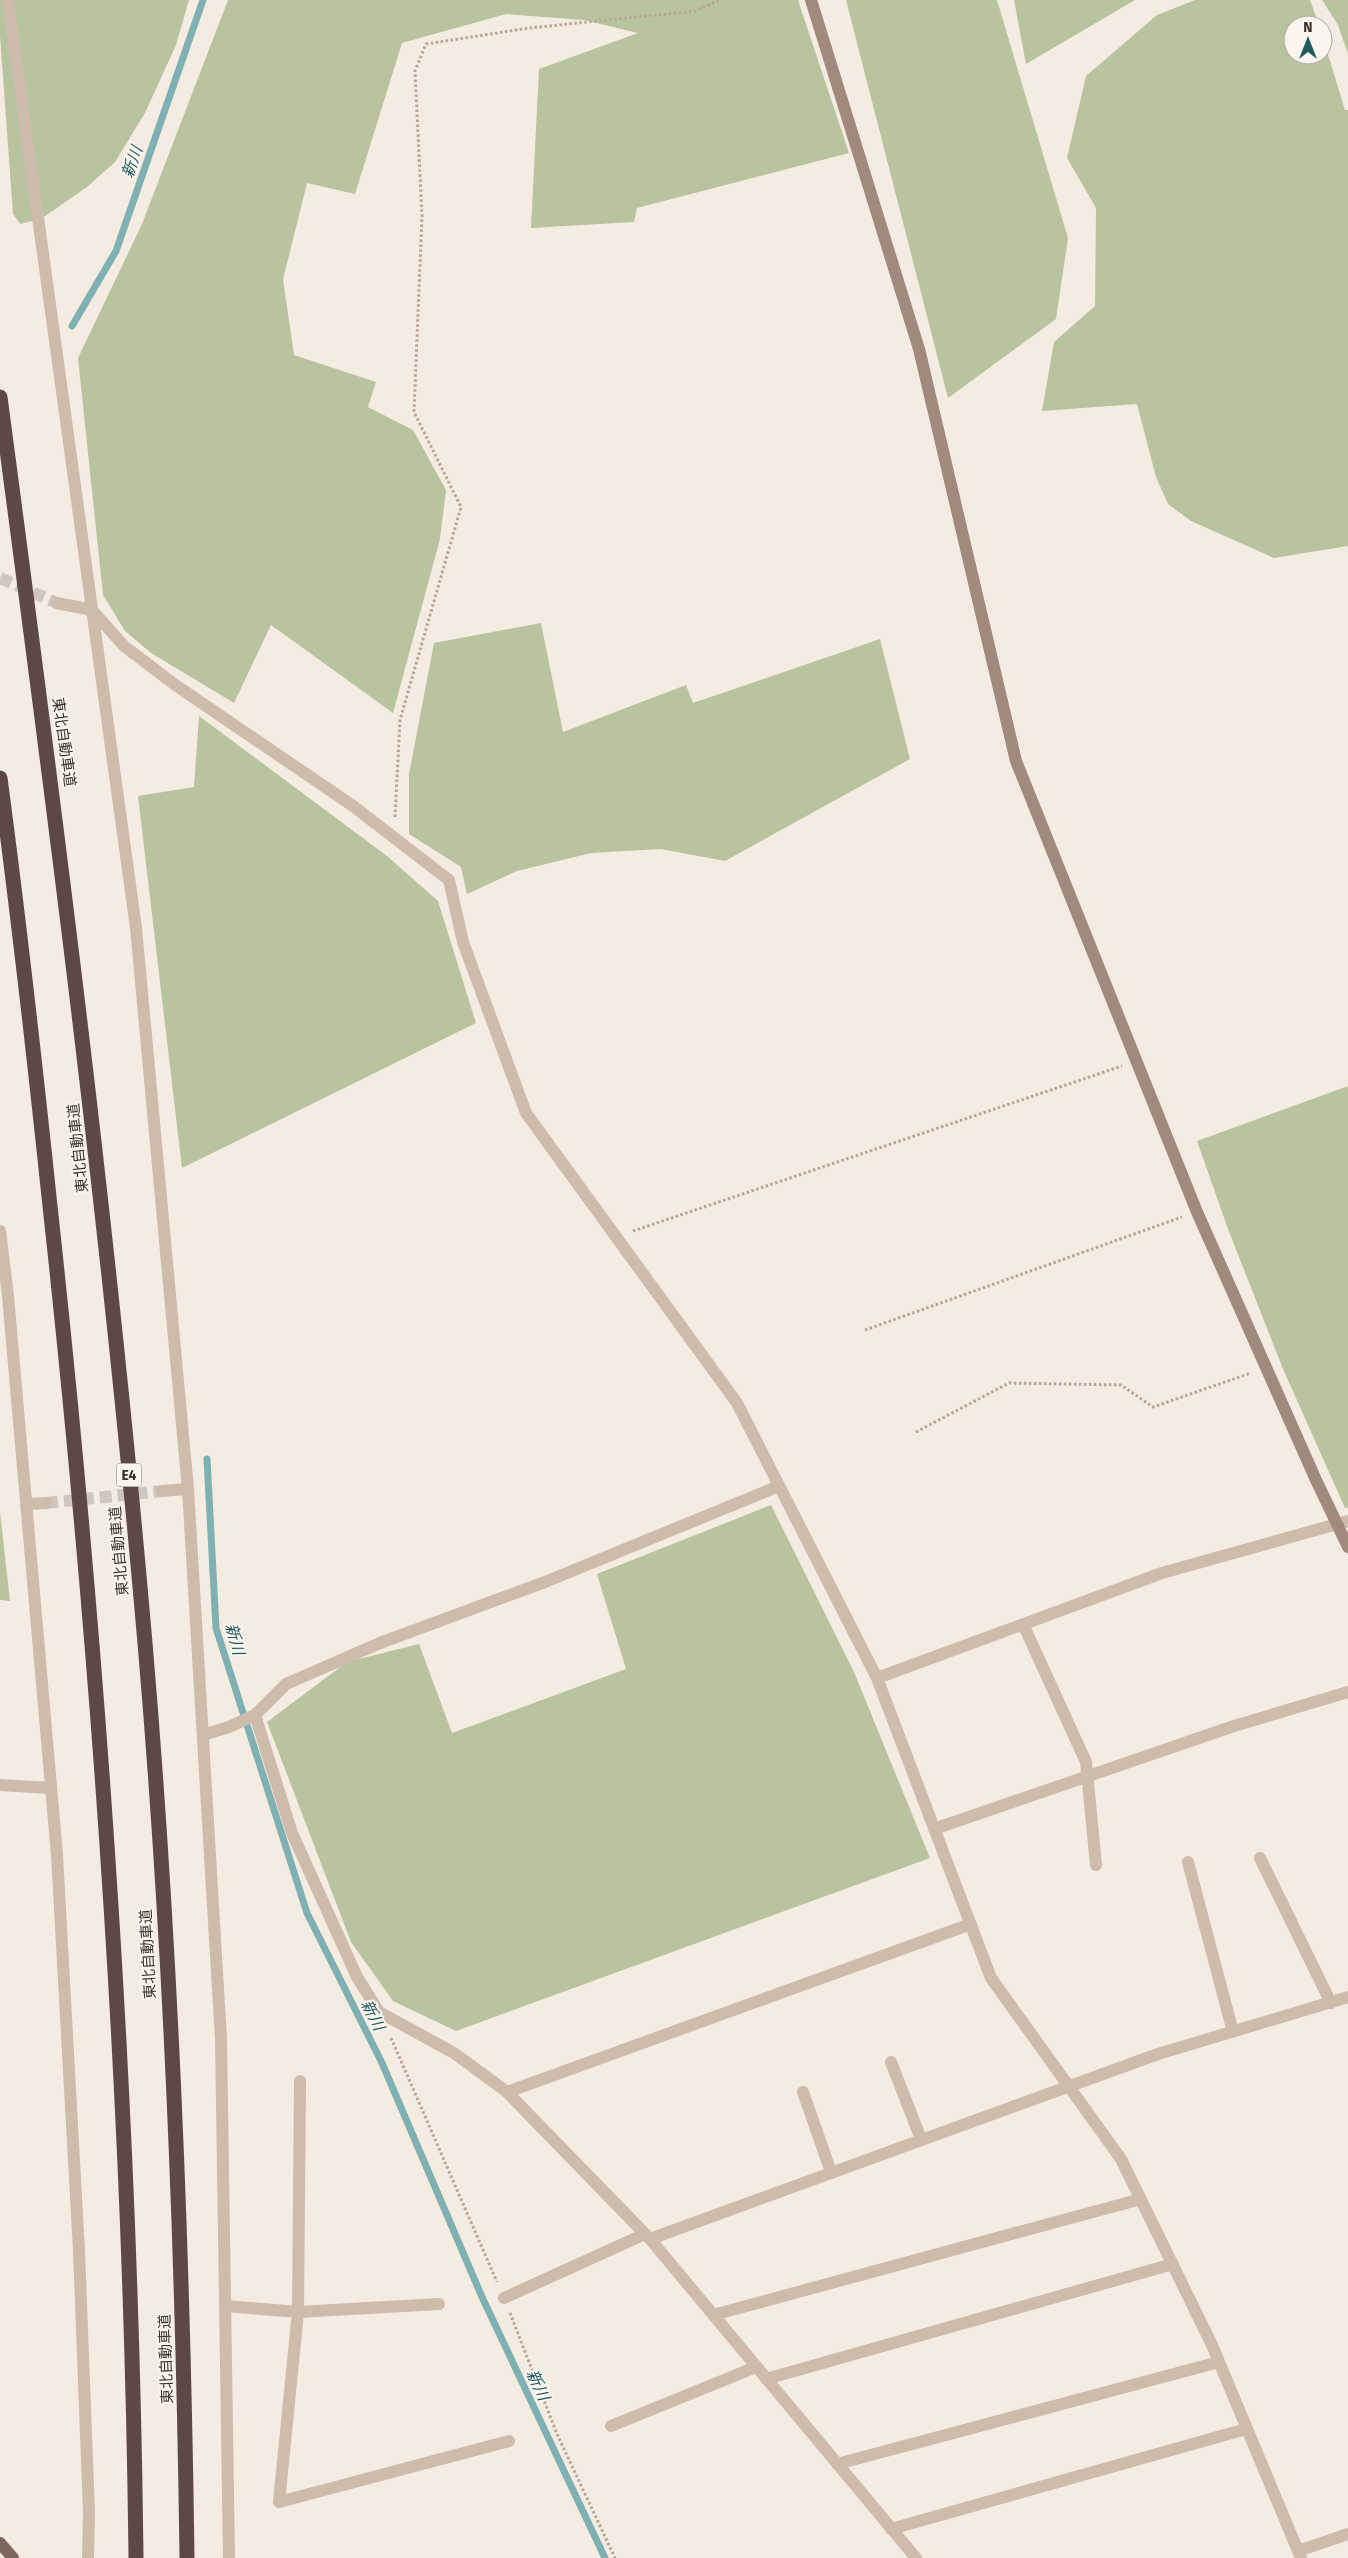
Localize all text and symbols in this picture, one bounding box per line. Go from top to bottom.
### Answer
north arrow [1283,15,1333,65]
text: N [1303,19,1313,36]
water label: 新川 [118,142,147,180]
street label: 東北自動車道 [49,696,79,788]
street label: 東北自動車道 [64,1102,92,1194]
road number: E4 [116,1464,142,1486]
street label: 東北自動車道 [106,1505,132,1597]
water label: 新川 [222,1621,249,1659]
street label: 東北自動車道 [137,1909,159,1999]
water label: 新川 [357,1996,390,2035]
street label: 東北自動車道 [155,2314,177,2404]
water label: 新川 [523,2366,554,2405]

